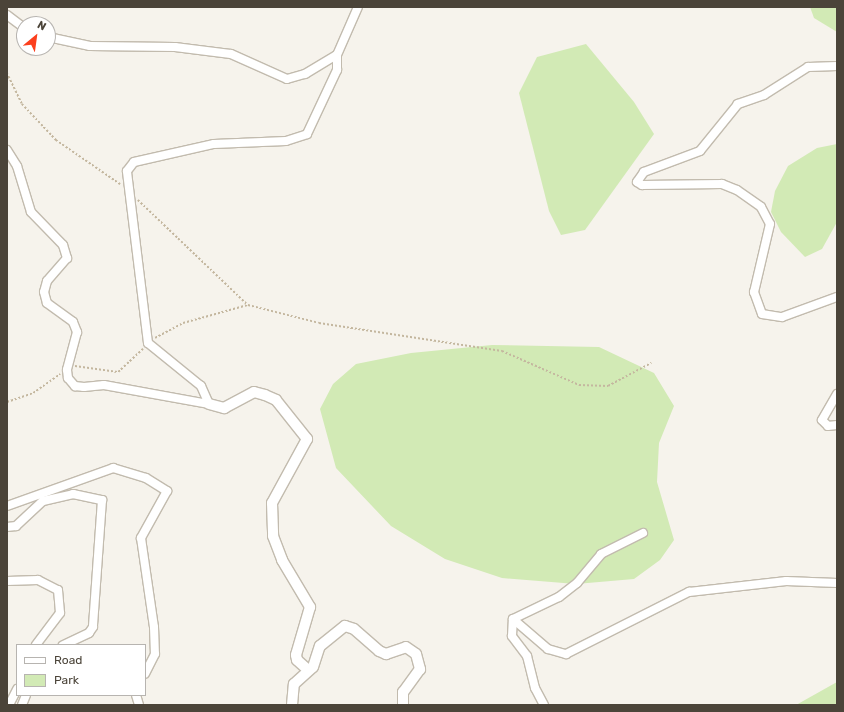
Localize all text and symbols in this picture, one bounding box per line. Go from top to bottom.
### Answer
north arrow [16,16,56,56]
text: N [35,18,48,34]
legend [16,644,146,696]
text: Road [54,653,82,667]
text: Park [54,673,79,687]

